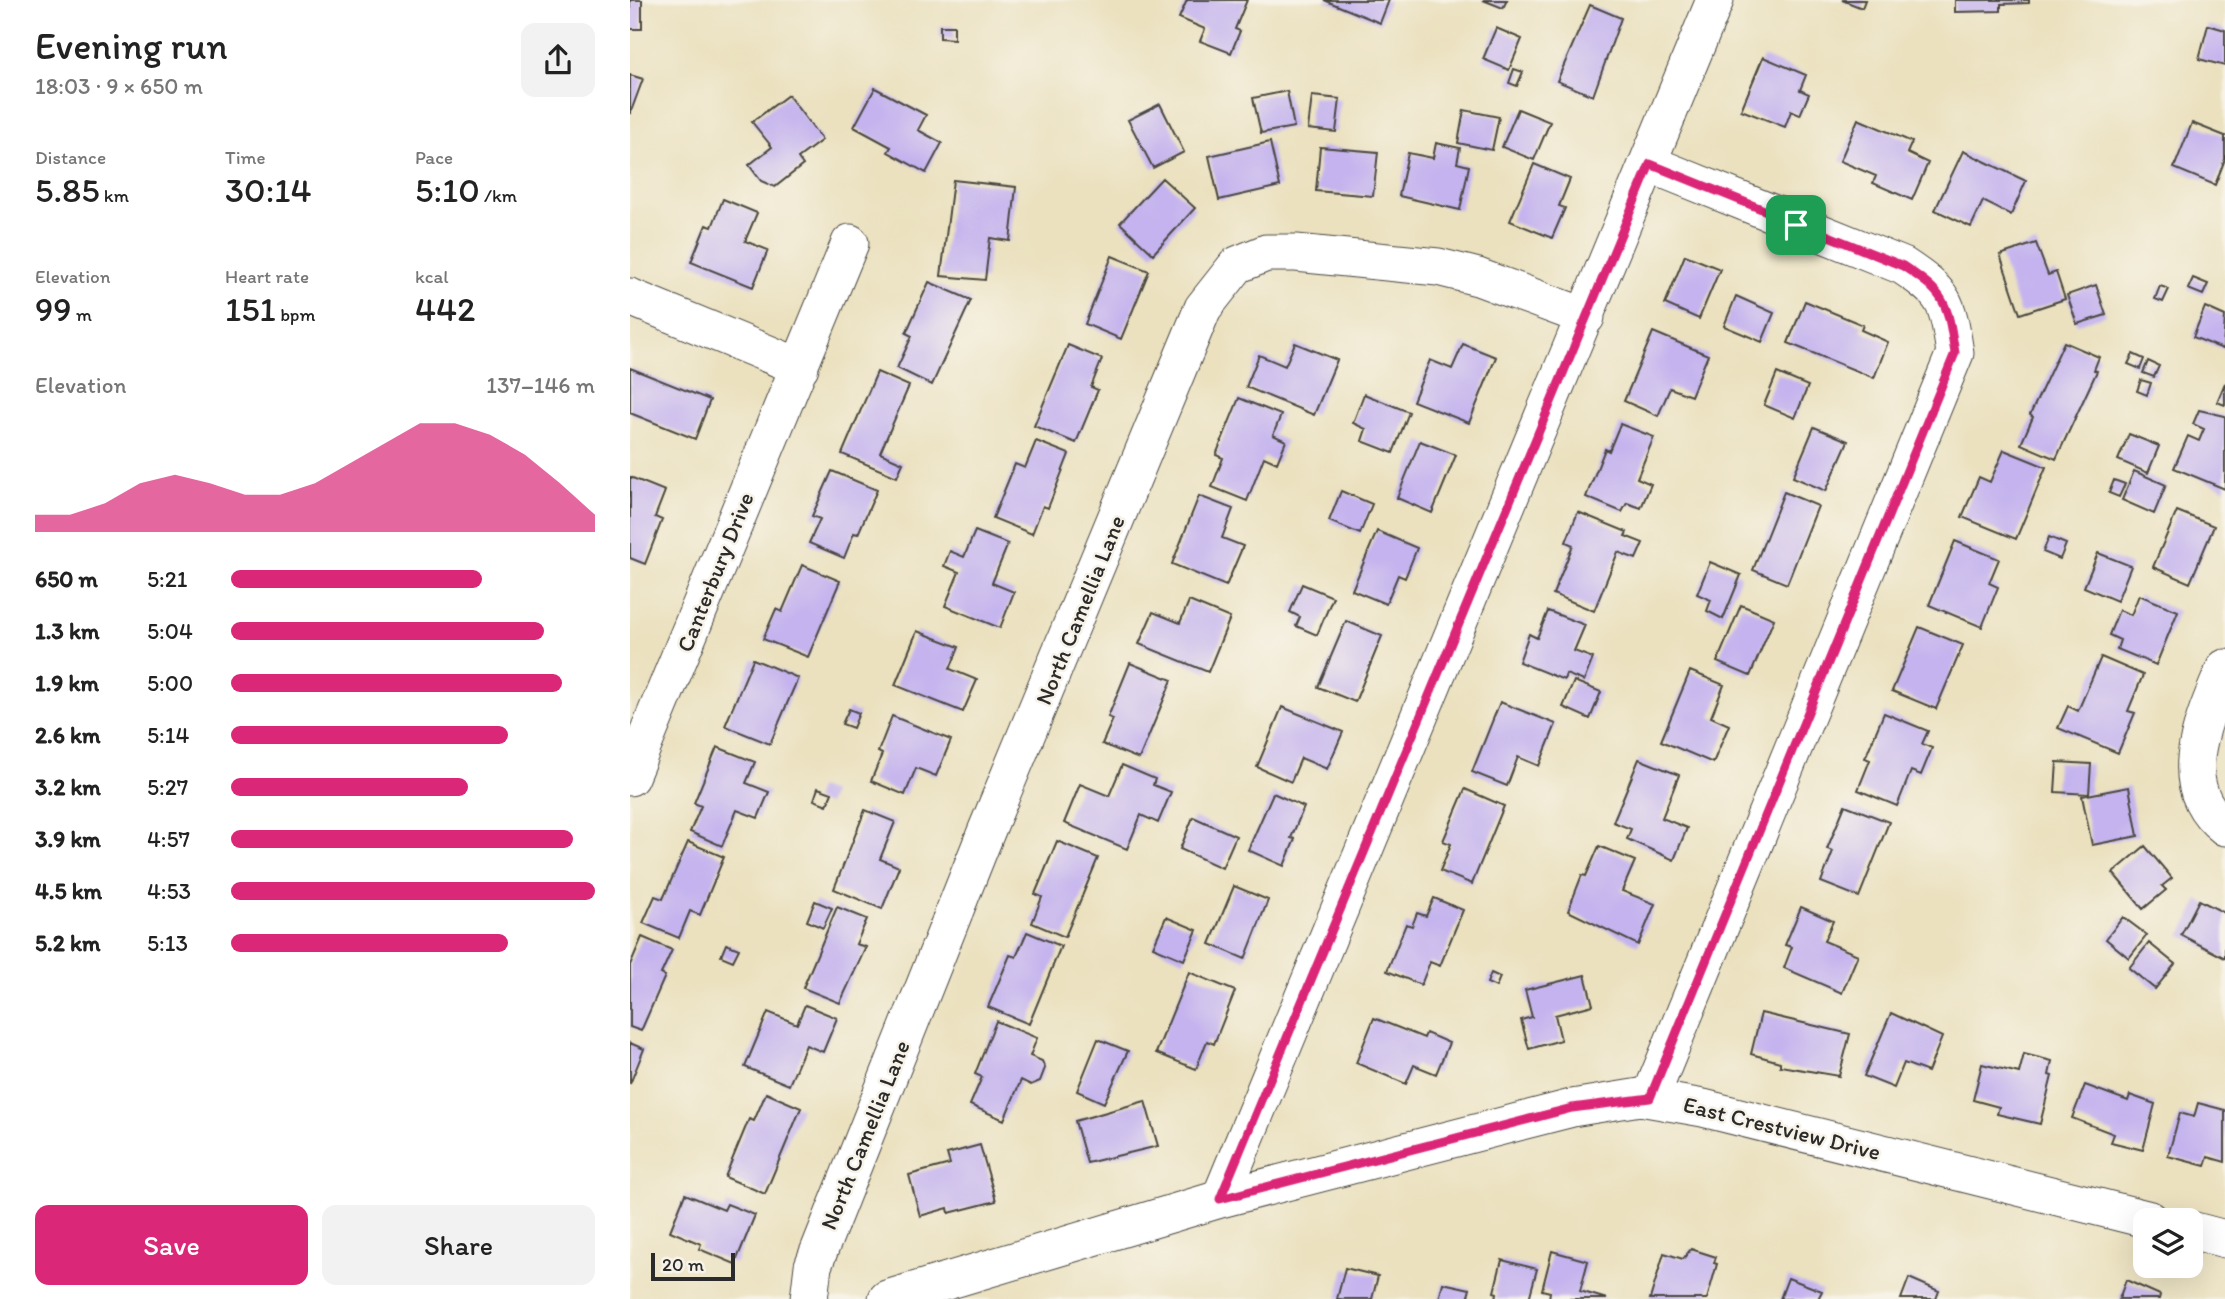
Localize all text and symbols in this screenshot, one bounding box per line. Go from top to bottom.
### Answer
text: Evening run [35,23,228,69]
button: share [521,23,595,97]
text: 18:03 · 9 × 650 m [35,72,203,100]
text: Distance [35,146,106,169]
text: Time [225,146,266,169]
text: Pace [415,146,453,169]
text: 5.85 [35,169,100,211]
text: 30:14 [225,169,312,211]
text: 5:10 [415,169,480,211]
text: km [100,184,129,207]
text: /km [480,184,517,207]
pin [1766,195,1826,255]
icon: arrive [1777,206,1815,244]
text: Elevation [35,265,111,288]
text: Heart rate [225,265,309,288]
text: kcal [415,265,449,288]
text: 99 [35,288,72,330]
text: 151 [225,288,276,330]
text: 442 [415,288,475,330]
text: m [72,303,92,326]
text: bpm [276,303,315,326]
text: Elevation [35,371,126,399]
text: 137–146 m [486,371,595,399]
street label: Canterbury Drive [670,488,760,656]
street label: North Camellia Lane [1029,511,1131,709]
text: 650 m [35,565,98,593]
text: 5:21 [147,565,187,593]
text: 1.3 km [35,617,99,645]
text: 5:04 [147,617,193,645]
text: 1.9 km [35,669,99,697]
text: 5:00 [147,669,193,697]
text: 2.6 km [35,721,101,749]
text: 5:14 [147,721,189,749]
text: 3.2 km [35,773,101,801]
text: 5:27 [147,773,188,801]
text: 3.9 km [35,825,101,853]
text: 4:57 [147,825,190,853]
text: 4.5 km [35,877,102,905]
text: 4:53 [147,877,191,905]
text: 5.2 km [35,929,100,957]
text: 5:13 [147,929,188,957]
street label: North Camellia Lane [814,1036,916,1234]
street label: East Crestview Drive [1681,1090,1883,1166]
button: Save [35,1205,308,1285]
button: Share [322,1205,595,1285]
map controls [2133,1208,2203,1278]
button: layers [2133,1208,2203,1278]
scale bar [651,1250,735,1282]
text: 20 m [662,1253,704,1276]

